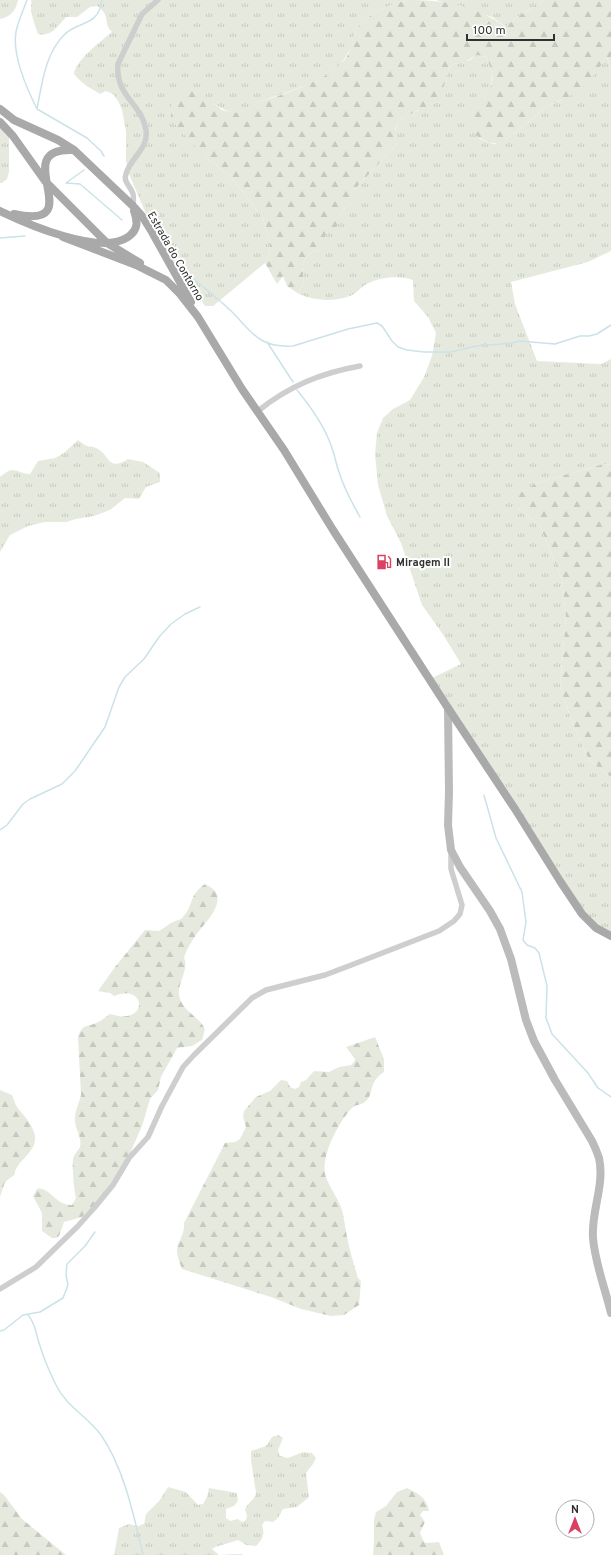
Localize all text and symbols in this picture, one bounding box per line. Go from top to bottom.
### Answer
scale bar [467,16,554,42]
text: 100 m [473,23,506,39]
street label: Estrada do Contorno [144,209,206,304]
fuel station icon: Miragem II [375,553,393,571]
place label: Miragem II [396,556,450,570]
north arrow [555,1499,595,1539]
text: N [571,1503,579,1517]

